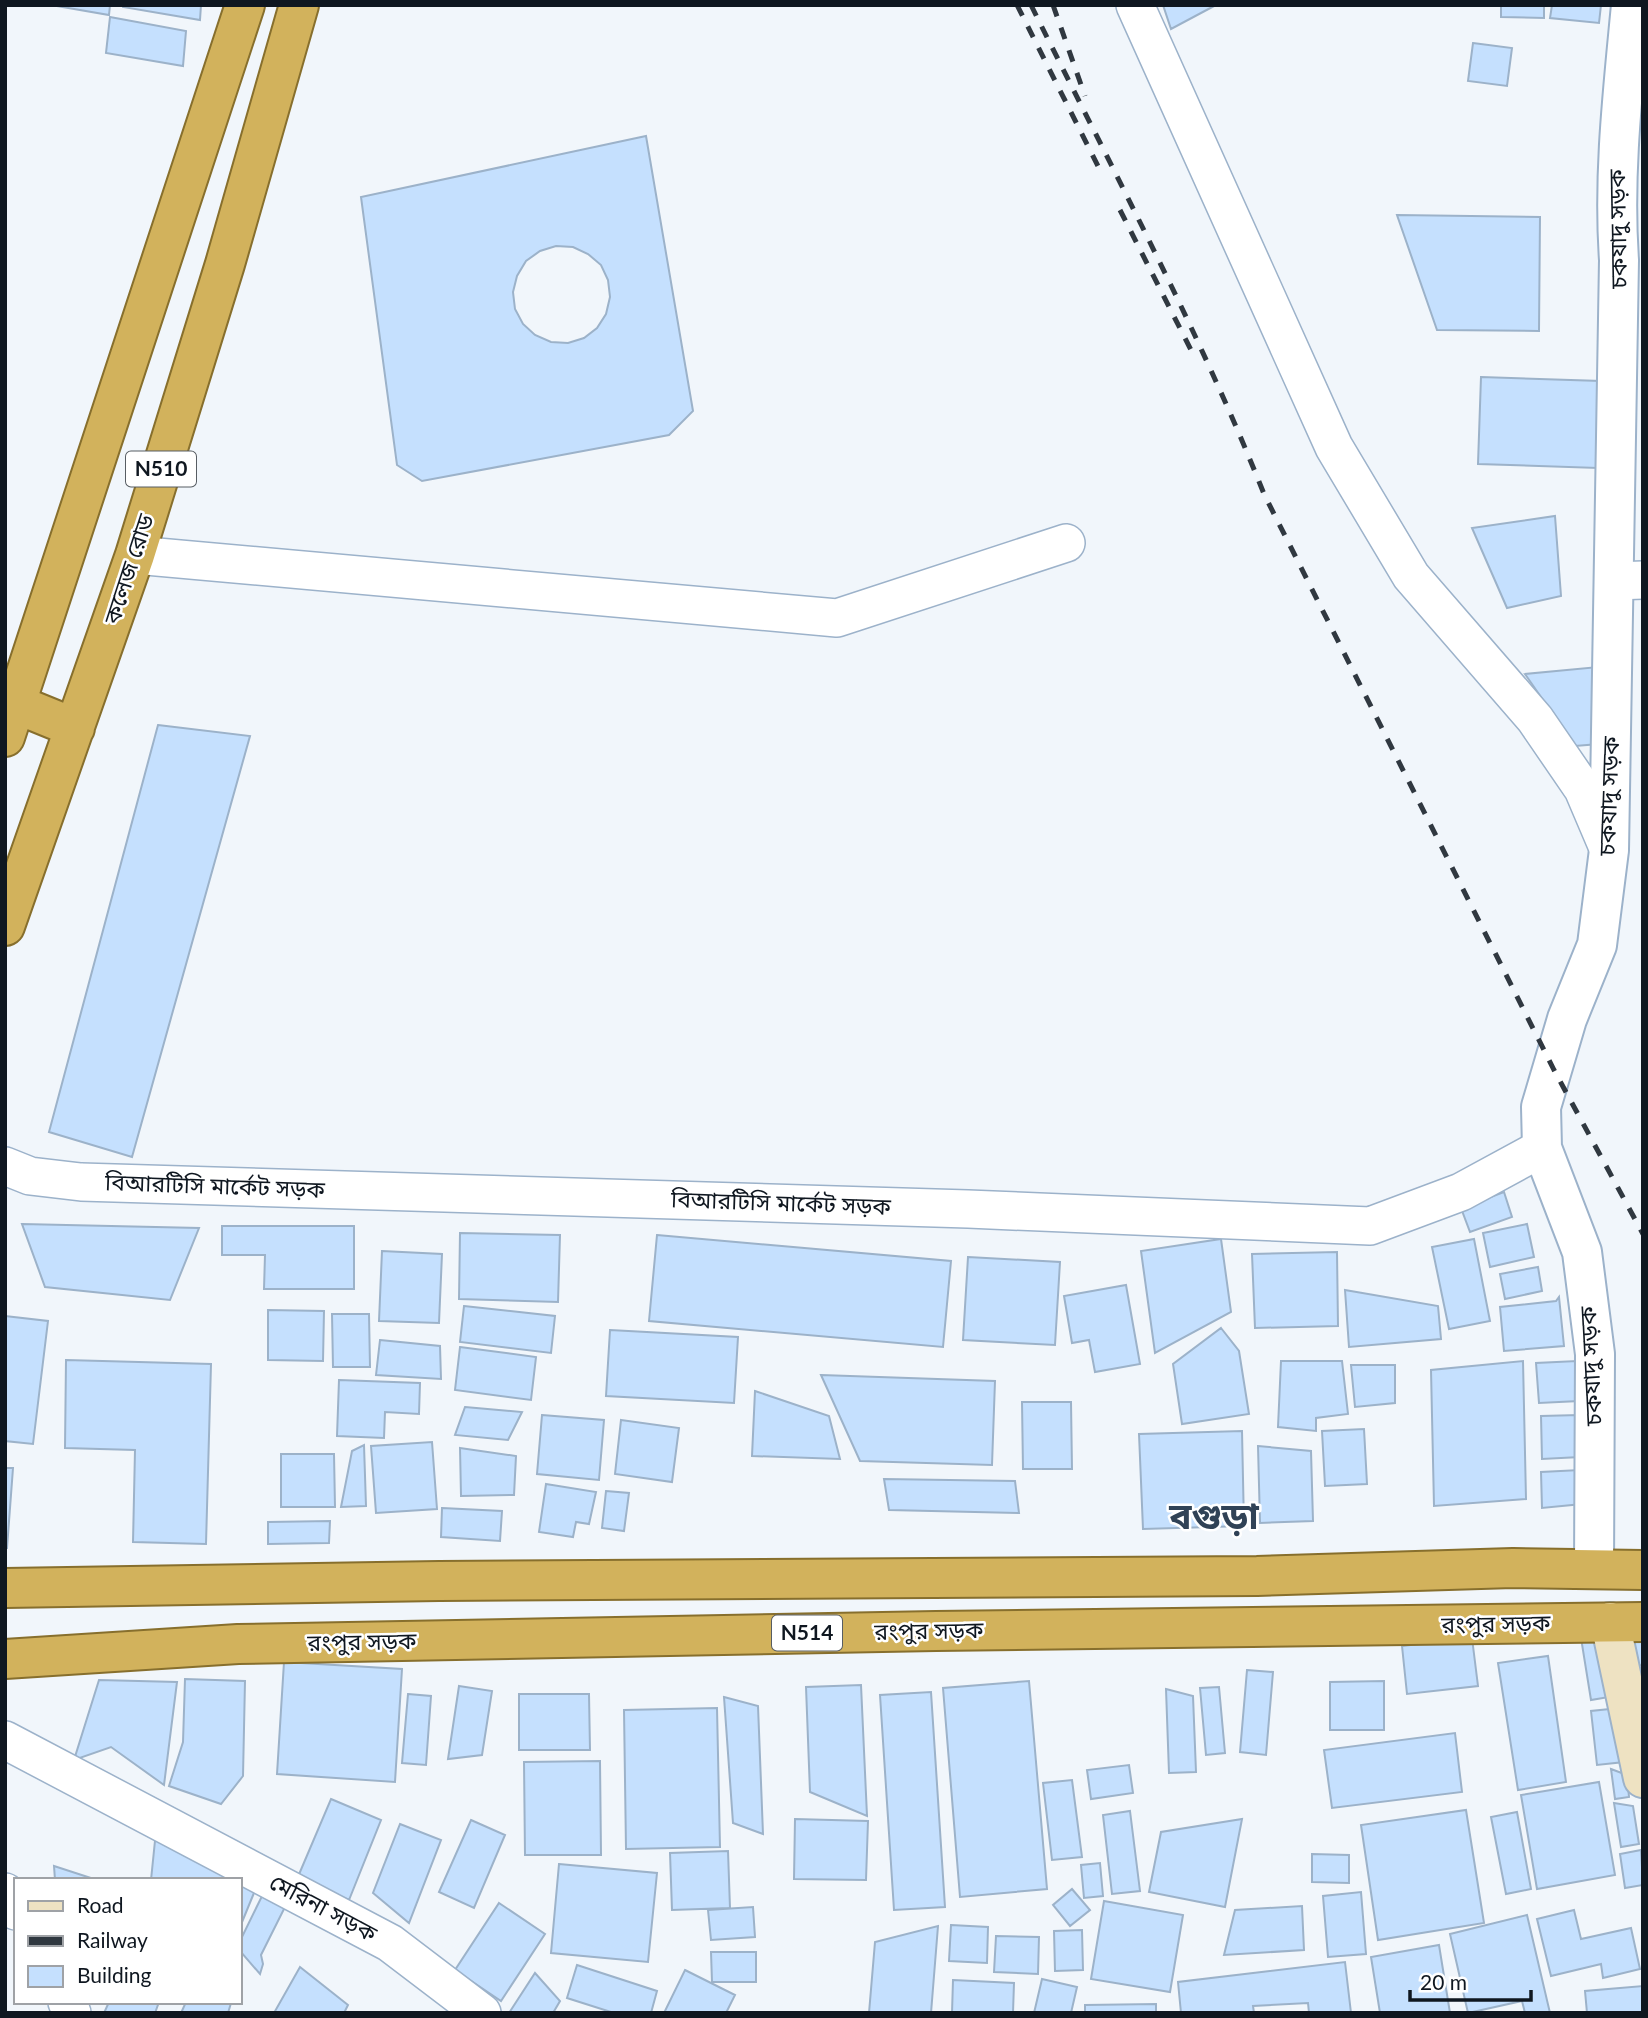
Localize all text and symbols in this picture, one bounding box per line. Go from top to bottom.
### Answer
street label: চকযাদু সড়ক [1602,169,1632,290]
road number: N510 [126,452,196,486]
street label: কলেজ রোড [97,510,159,628]
street label: চকযাদু সড়ক [1592,735,1624,857]
street label: বিআরটিসি মার্কেট সড়ক [104,1167,326,1203]
street label: বিআরটিসি মার্কেট সড়ক [670,1184,892,1220]
street label: চকযাদু সড়ক [1573,1305,1607,1427]
district label: বগুড়া [1168,1492,1259,1537]
street label: রংপুর সড়ক [1440,1608,1551,1639]
street label: রংপুর সড়ক [873,1615,984,1646]
road number: N514 [772,1616,842,1650]
street label: রংপুর সড়ক [306,1626,417,1657]
street label: মেরিনা সড়ক [265,1867,382,1947]
legend [14,1878,242,2004]
text: Road [77,1892,124,1917]
text: Railway [77,1927,148,1952]
scale bar [1410,1958,1531,2002]
text: Building [77,1962,152,1987]
text: 20 m [1420,1969,1467,1994]

